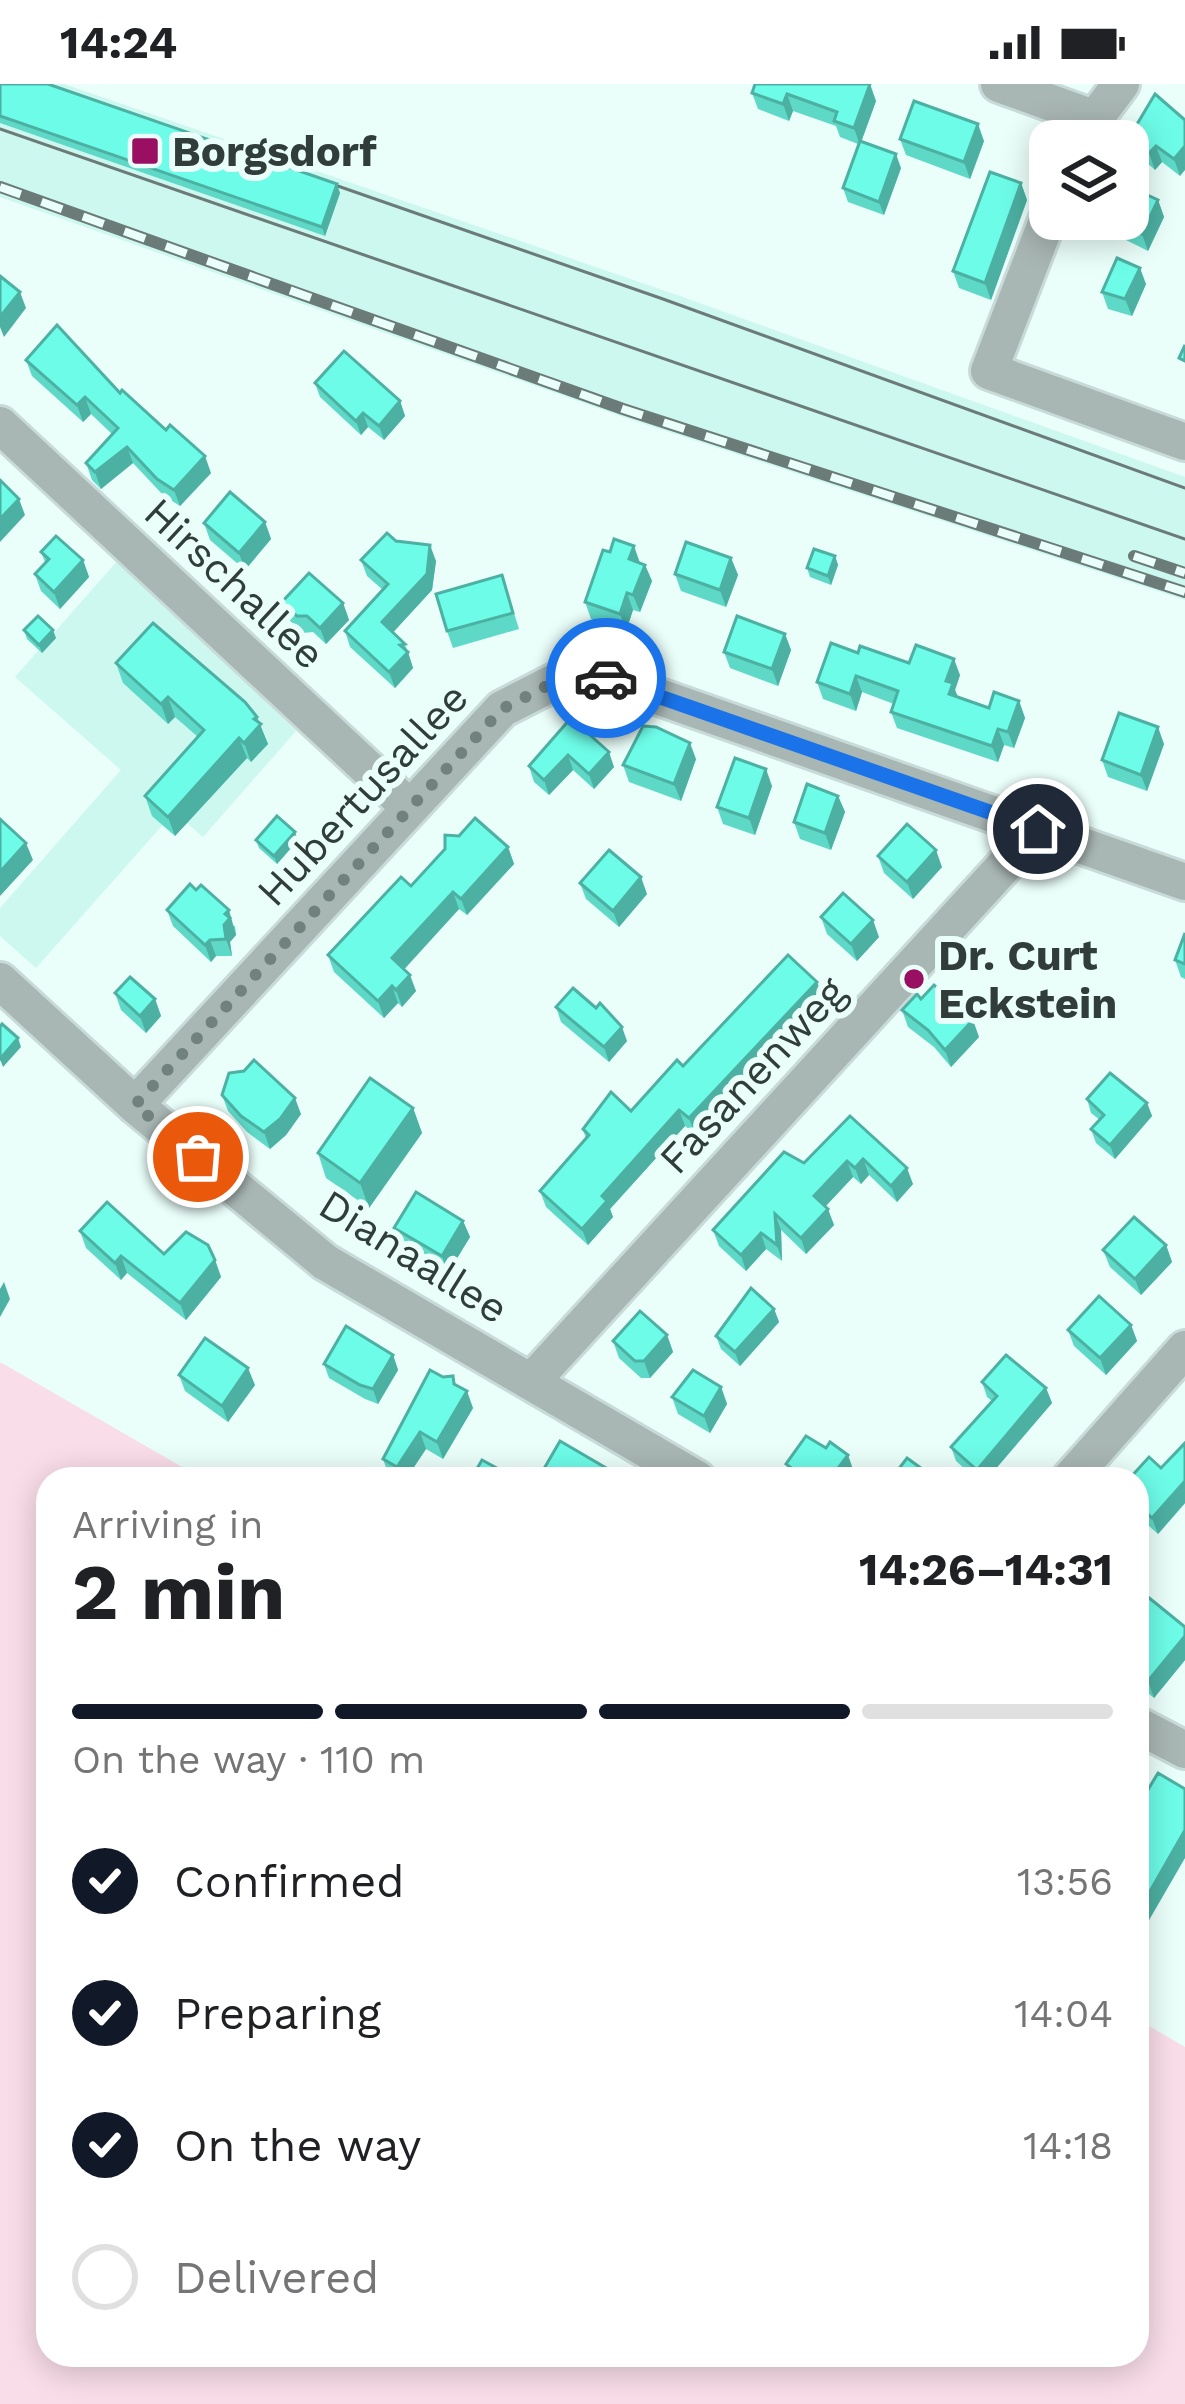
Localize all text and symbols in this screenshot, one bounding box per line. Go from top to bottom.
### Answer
text: 14:24 [60,16,177,69]
map controls [1029,120,1149,240]
button: layers [1029,120,1149,240]
place label: Borgsdorf [172,127,377,176]
marker: Borgsdorf [129,135,161,167]
street label: Hirschallee [135,488,335,679]
courier [546,618,666,738]
icon: car [573,645,639,711]
street label: Hubertusallee [247,673,478,916]
pin [987,778,1089,880]
icon: home [1005,796,1071,862]
place label: Dr. Curt Eckstein [938,931,1117,1028]
marker: Dr. Curt Eckstein [901,966,927,992]
street label: Fasanenweg [649,967,856,1183]
pin [147,1106,249,1208]
icon: bag [165,1124,231,1190]
street label: Dianaallee [311,1179,517,1334]
text: Arriving in [72,1502,263,1547]
text: 14:26–14:31 [859,1543,1113,1596]
text: 2 min [72,1546,285,1638]
text: On the way · 110 m [72,1737,425,1782]
icon: check [72,1848,138,1914]
text: Confirmed [174,1855,405,1908]
text: 13:56 [1017,1859,1113,1904]
icon: check [72,1980,138,2046]
text: Preparing [174,1987,381,2040]
text: 14:04 [1014,1991,1113,2036]
icon: check [72,2112,138,2178]
text: On the way [174,2119,421,2172]
text: 14:18 [1023,2123,1113,2168]
text: Delivered [174,2251,379,2304]

